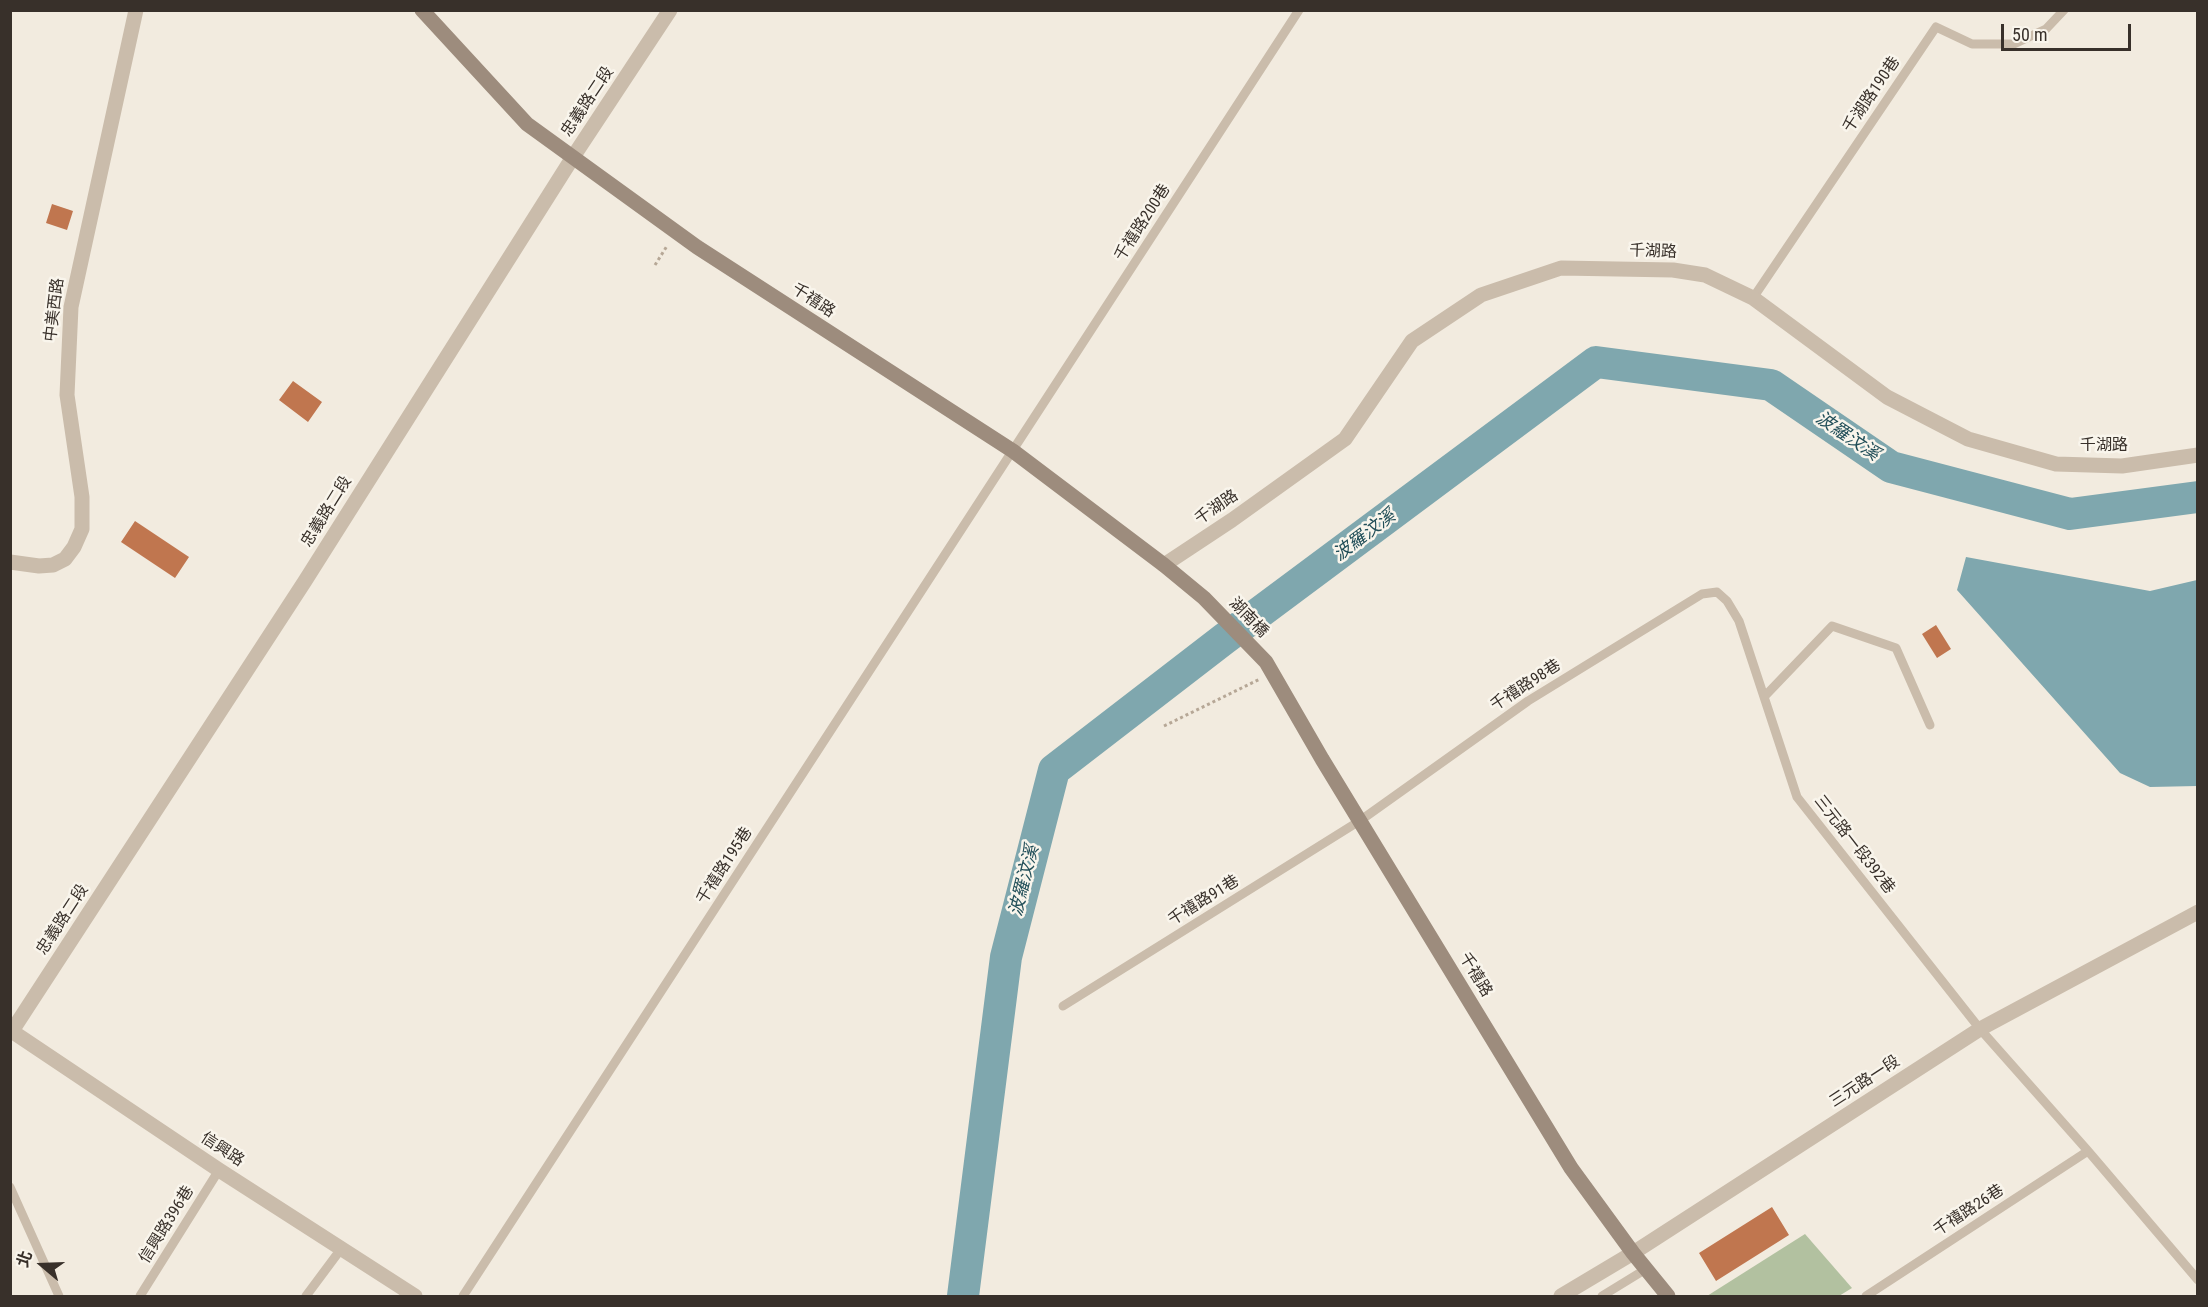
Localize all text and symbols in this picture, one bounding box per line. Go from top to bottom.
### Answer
scale bar [2004,12,2134,50]
text: 50 m [2012,24,2047,45]
street label: 千湖路190巷 [1840,53,1904,137]
street label: 忠義路二段 [558,63,618,141]
street label: 千禧路200巷 [1111,181,1175,265]
street label: 千湖路 [1629,242,1677,262]
street label: 中美西路 [42,277,68,343]
street label: 千禧路 [788,280,838,322]
water label: 波羅汶溪 [1811,408,1883,466]
street label: 千湖路 [2080,436,2128,456]
street label: 忠義路二段 [298,473,356,551]
street label: 千湖路 [1192,487,1242,529]
water label: 波羅汶溪 [1330,506,1400,566]
street label: 湖南橋 [1224,594,1272,642]
street label: 千禧路98巷 [1487,656,1565,716]
street label: 三元路一段392巷 [1810,792,1898,898]
street label: 千禧路195巷 [693,824,757,908]
water label: 波羅汶溪 [1006,843,1044,919]
street label: 千禧路91巷 [1165,872,1243,930]
street label: 忠義路二段 [33,881,93,959]
street label: 千禧路 [1454,949,1496,1001]
street label: 三元路一段 [1826,1052,1904,1112]
street label: 信興路 [197,1129,247,1171]
street label: 千禧路26巷 [1930,1181,2008,1241]
street label: 信興路396巷 [136,1183,198,1267]
north arrow [12,1235,72,1295]
text: 北 [13,1248,36,1270]

